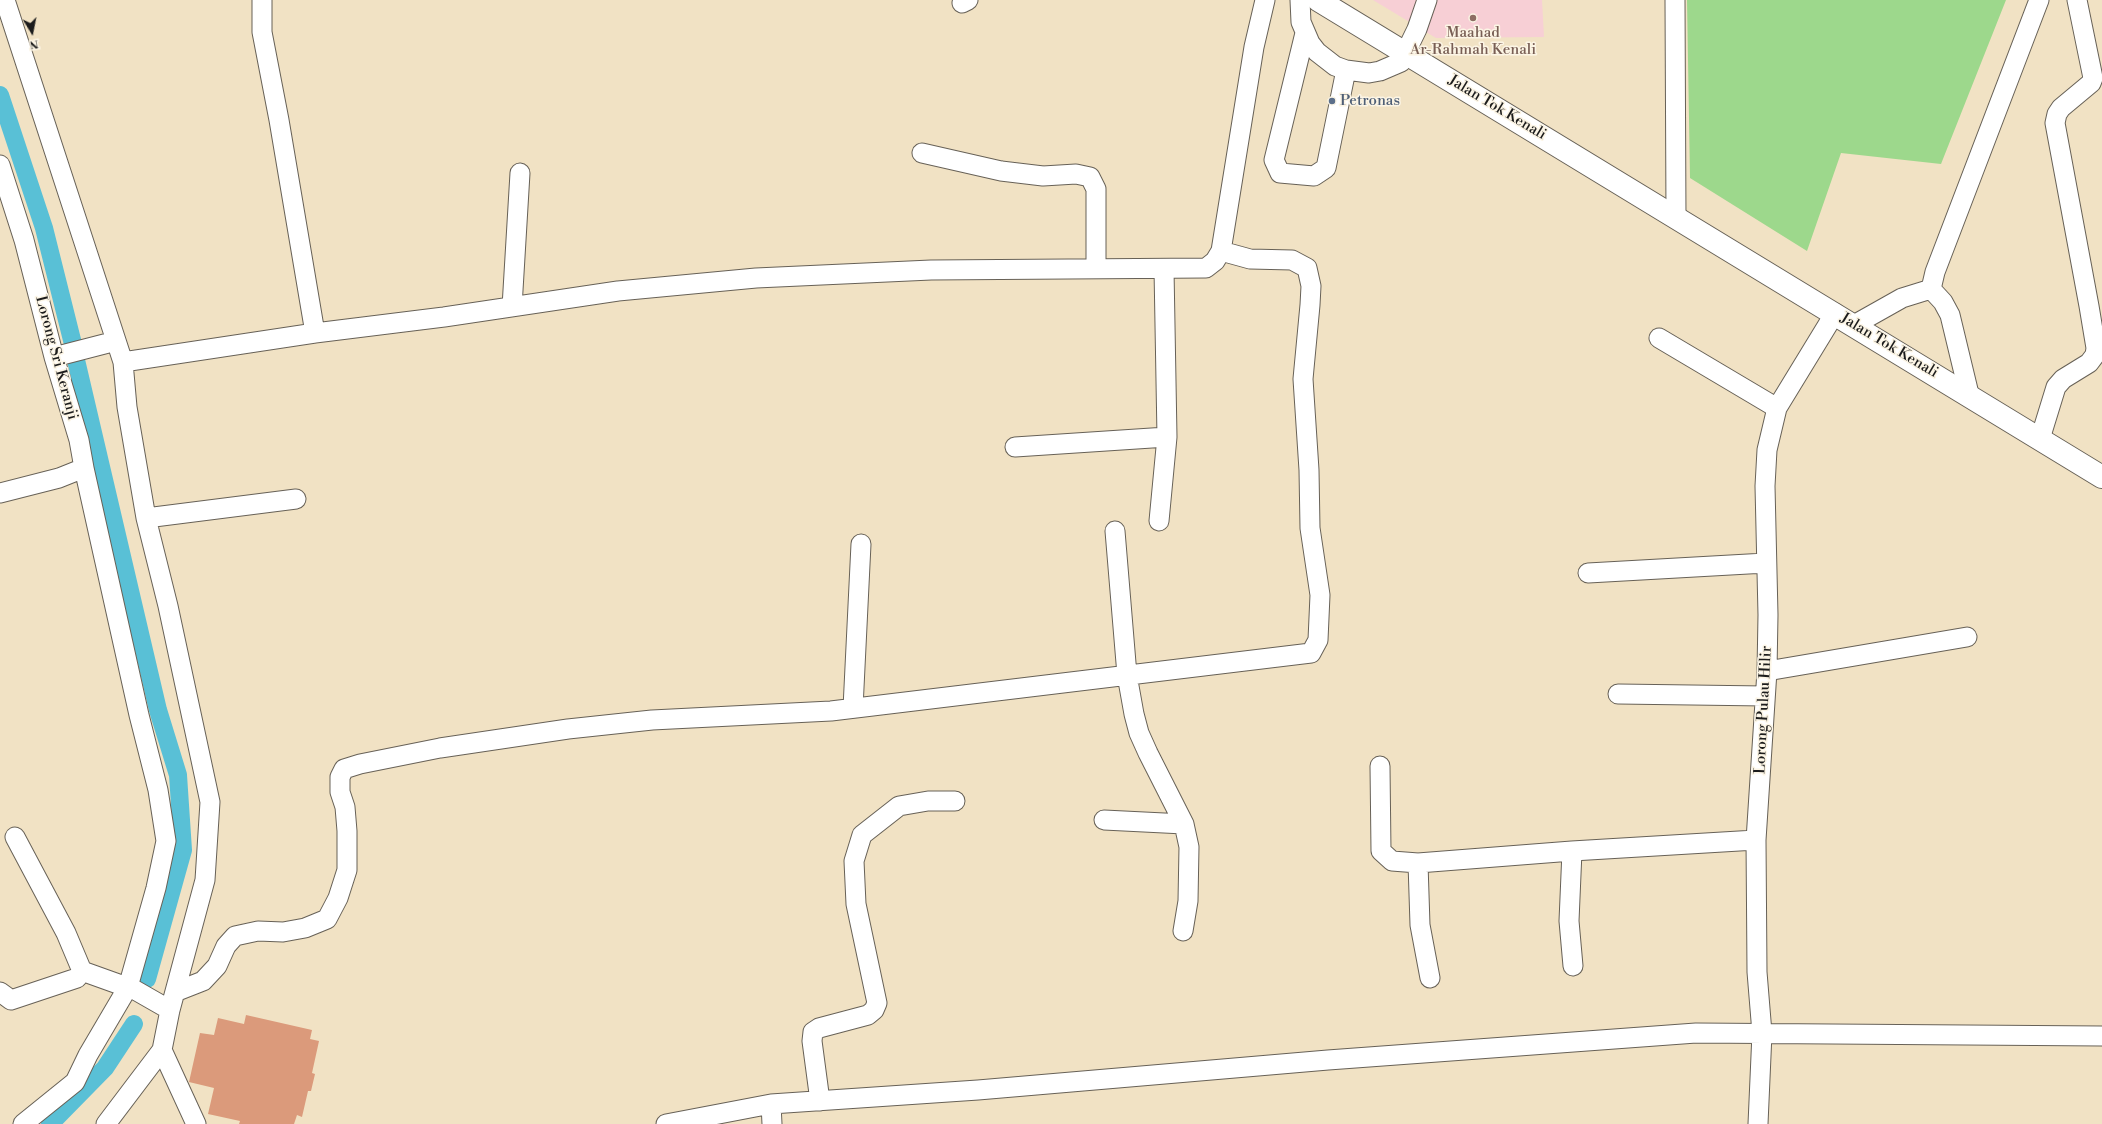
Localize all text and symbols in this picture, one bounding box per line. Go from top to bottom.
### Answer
north arrow [12,12,52,52]
marker: Maahad Ar-Rahmah Kenali [1468,13,1478,23]
place label: Maahad Ar-Rahmah Kenali [1410,24,1536,59]
text: N [29,36,40,51]
street label: Jalan Tok Kenali [1445,72,1549,144]
place label: Petronas [1340,92,1400,110]
marker: Petronas [1327,96,1337,106]
street label: Lorong Sri Keranji [31,294,81,422]
street label: Jalan Tok Kenali [1837,310,1941,382]
street label: Lorong Pulau Hilir [1752,645,1776,775]

